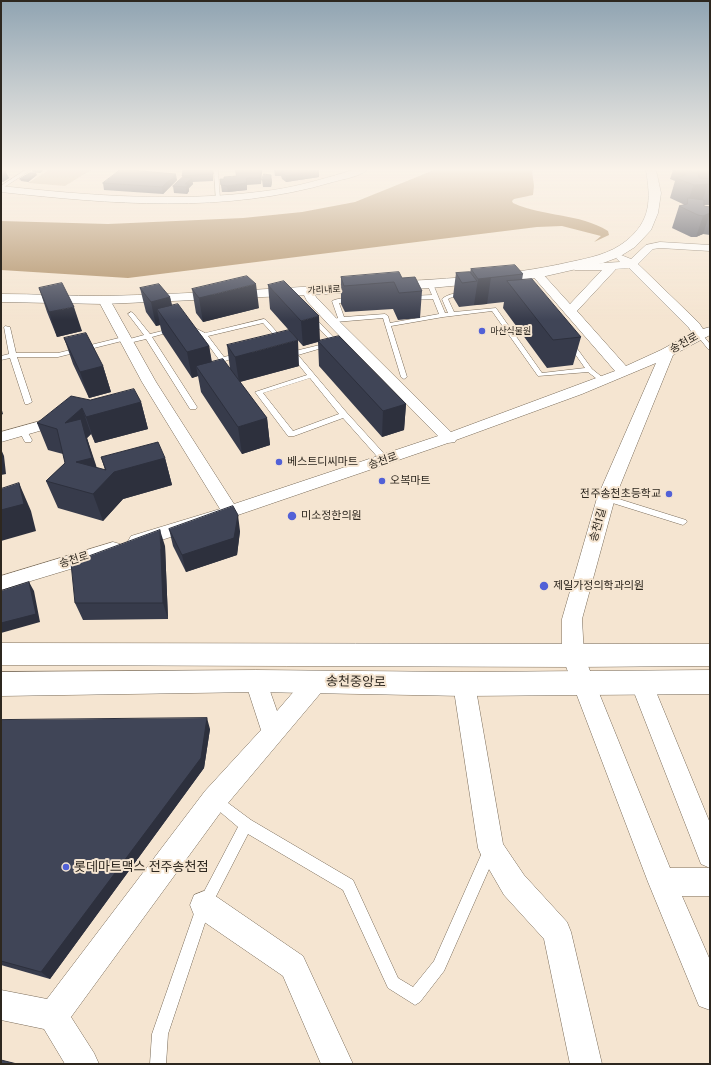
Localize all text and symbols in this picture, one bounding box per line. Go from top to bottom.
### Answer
street label: 가리내로 [307,284,341,296]
marker: 마산식물원 [477,326,487,336]
place label: 마산식물원 [490,326,531,336]
street label: 송천로 [668,330,700,356]
street label: 송천로 [366,450,400,472]
place label: 베스트디씨마트 [287,455,358,469]
marker: 베스트디씨마트 [274,457,284,467]
place label: 오복마트 [390,474,430,488]
marker: 오복마트 [377,476,387,486]
place label: 전주송천초등학교 [580,487,661,501]
marker: 전주송천초등학교 [664,489,674,499]
street label: 송천1길 [587,507,609,543]
place label: 미소정한의원 [301,509,362,523]
marker: 미소정한의원 [286,510,298,522]
street label: 송천로 [58,549,90,571]
place label: 제일가정의학과의원 [553,579,644,593]
marker: 제일가정의학과의원 [538,580,550,592]
street label: 송천중앙로 [326,674,386,690]
place label: 롯데마트맥스 전주송천점 [74,859,208,875]
marker: 롯데마트맥스 전주송천점 [61,862,71,872]

